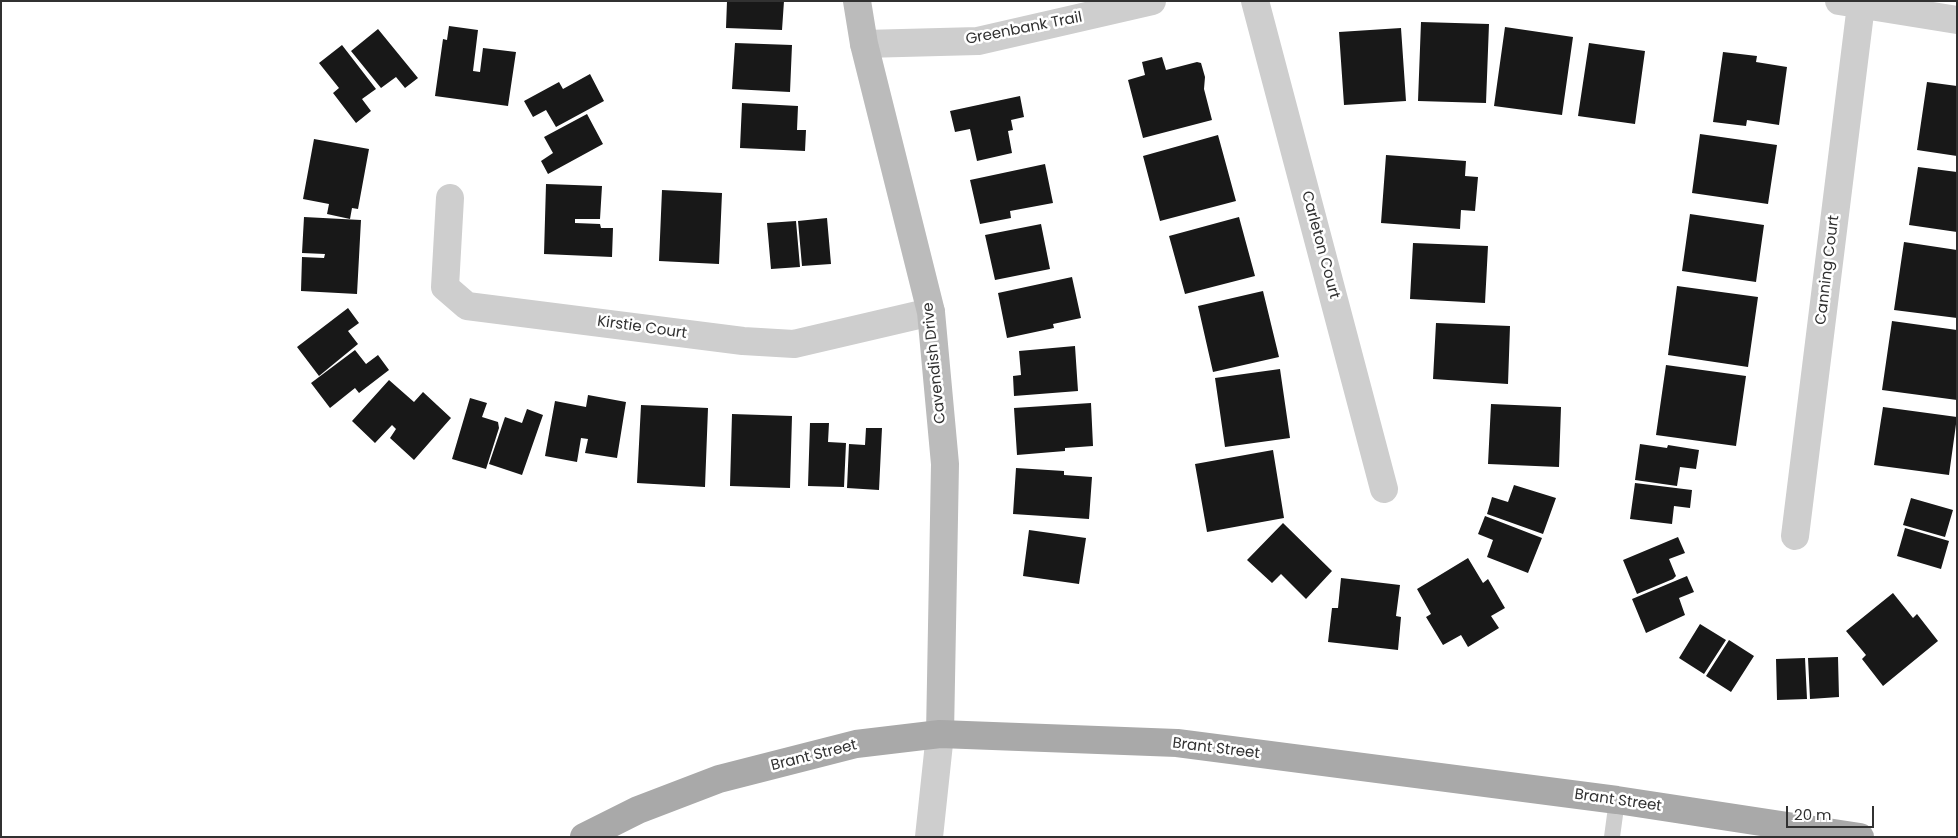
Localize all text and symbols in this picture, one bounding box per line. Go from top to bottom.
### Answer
street label: Greenbank Trail [964,9,1084,49]
street label: Carleton Court [1297,189,1343,301]
street label: Canning Court [1812,214,1844,326]
street label: Cavendish Drive [920,301,950,425]
street label: Kirstie Court [596,313,688,343]
street label: Brant Street [1171,735,1261,763]
street label: Brant Street [769,737,859,775]
street label: Brant Street [1573,786,1663,816]
scale bar [1788,796,1876,828]
text: 20 m [1794,804,1832,825]

